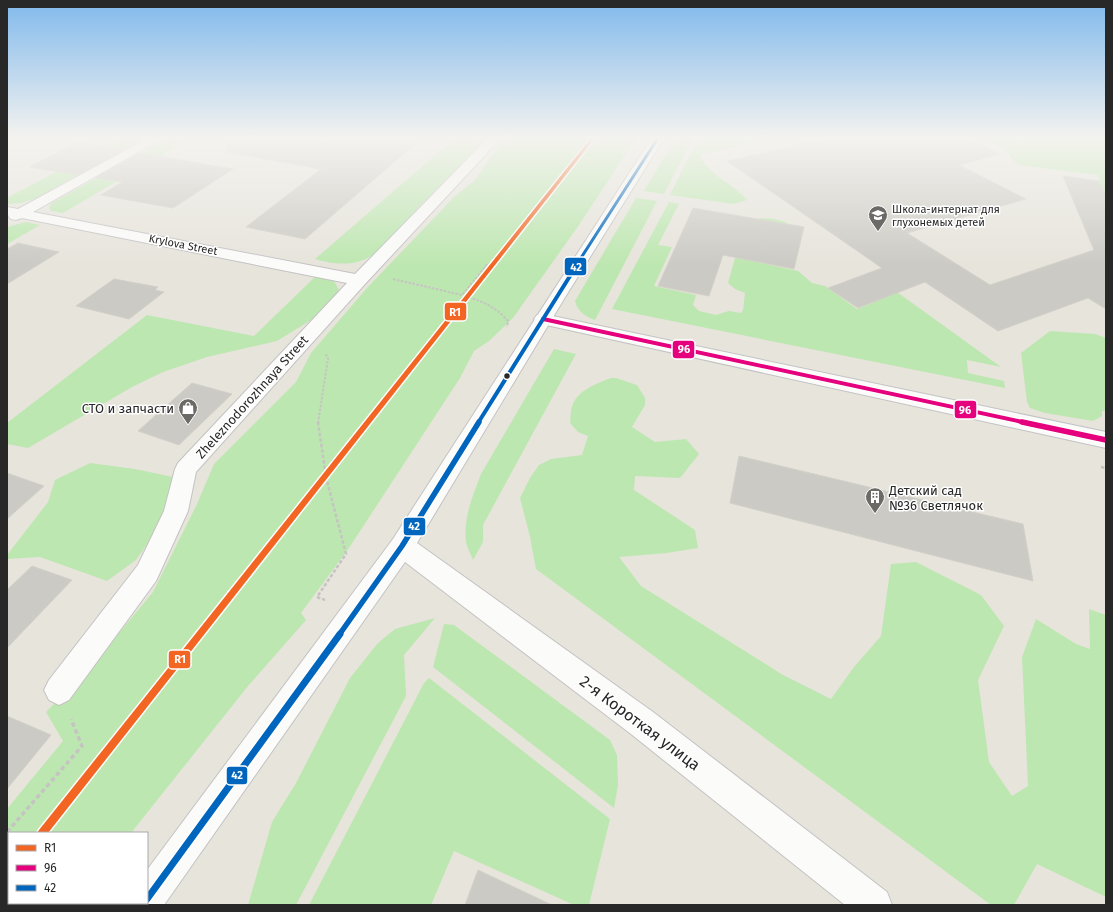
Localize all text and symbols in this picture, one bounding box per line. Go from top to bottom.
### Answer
place label: Школа-интернат для глухонемых детей [892,203,1000,229]
school or university icon: Школа-интернат для глухонемых детей [867,204,889,232]
street label: Krylova Street [148,232,218,258]
line badge: 42 [564,257,587,276]
text: 42 [570,261,582,274]
line badge: R1 [444,302,467,321]
text: R1 [449,306,461,319]
street label: Zheleznodorozhnaya Street [193,332,311,462]
line badge: 96 [672,340,695,359]
text: 96 [678,343,690,356]
unlabelled marker [502,371,512,381]
shop icon: СТО и запчасти [177,397,199,425]
line badge: 96 [954,400,977,419]
place label: СТО и запчасти [82,401,174,416]
text: 96 [959,404,971,417]
place label: Детский сад №36 Светлячок [888,483,983,513]
building icon: Детский сад №36 Светлячок [864,486,886,514]
line badge: 42 [403,517,426,536]
text: 42 [408,520,420,533]
line badge: R1 [168,650,191,669]
text: R1 [174,653,186,666]
street label: 2-я Короткая улица [576,672,704,774]
line badge: 42 [226,766,248,785]
text: 42 [231,769,243,782]
legend [8,832,148,904]
text: R1 [44,841,56,855]
text: 96 [44,861,57,875]
text: 42 [44,881,56,895]

